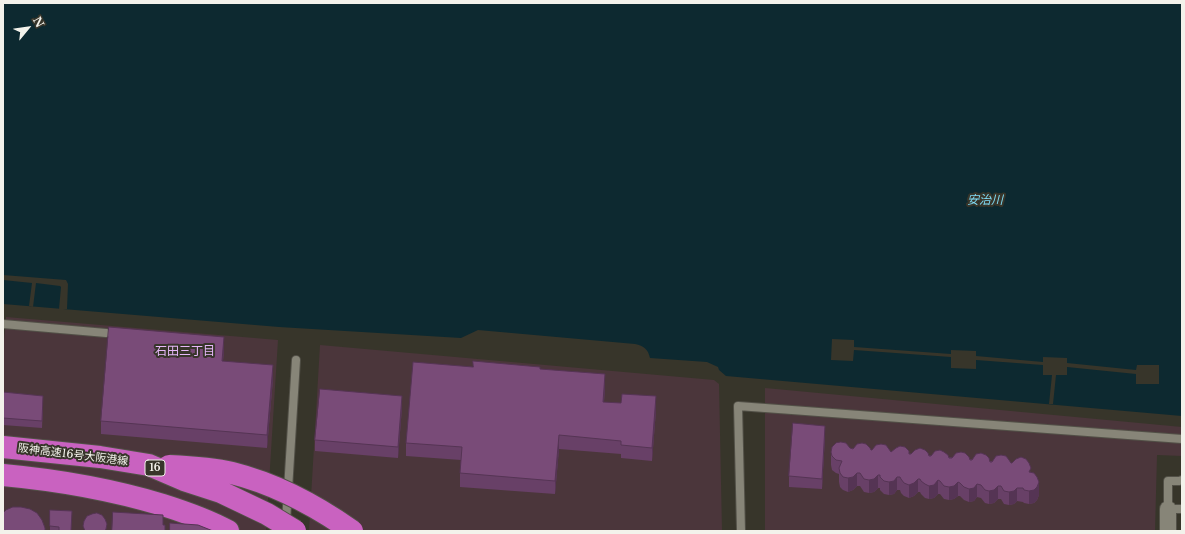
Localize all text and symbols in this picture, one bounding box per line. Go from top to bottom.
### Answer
north arrow [8,8,48,48]
text: N [30,14,47,30]
water label: 安治川 [967,194,1003,208]
district label: 石田三丁目 [155,345,215,359]
street label: 阪神高速16号大阪港線 [17,442,129,468]
road number: 16 [145,460,165,476]

